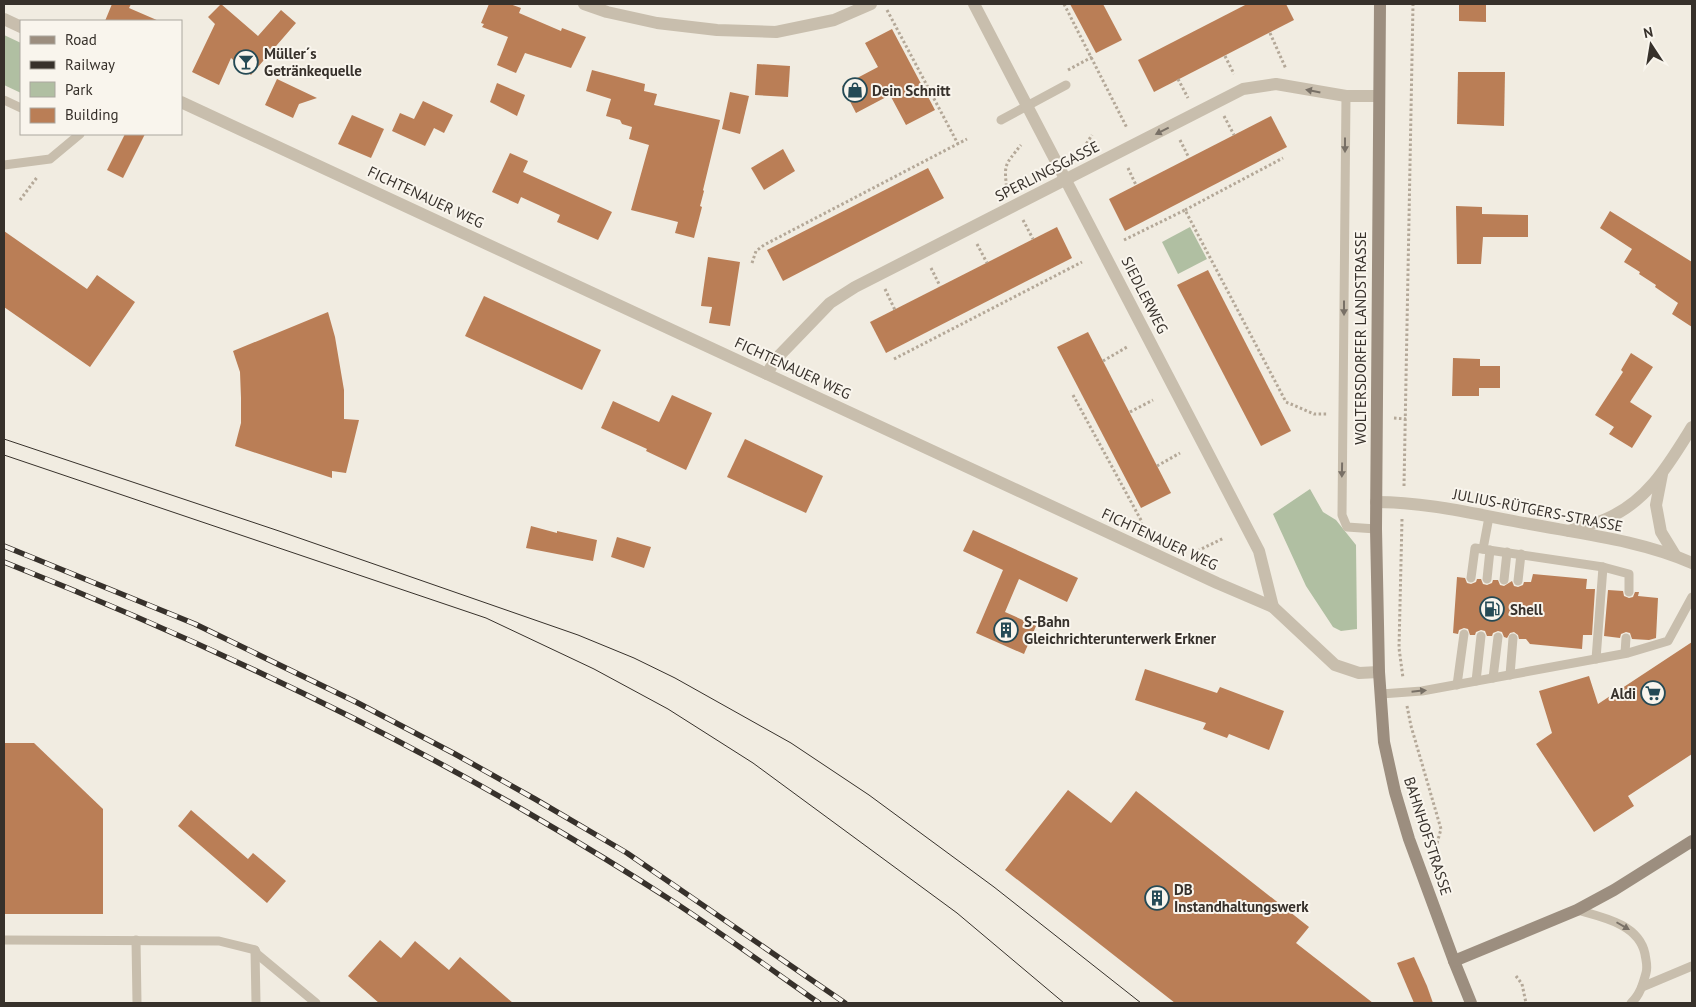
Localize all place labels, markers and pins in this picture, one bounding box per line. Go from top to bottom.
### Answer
place label: Müller´s Getränkequelle [264,44,362,80]
bar icon: Müller´s Getränkequelle [233,49,259,75]
shop icon: Dein Schnitt [842,77,868,103]
place label: Dein Schnitt [872,81,951,100]
fuel station icon: Shell [1479,596,1505,622]
place label: Shell [1510,600,1543,619]
place label: S-Bahn Gleichrichterunterwerk Erkner [1024,612,1217,648]
building icon: S-Bahn Gleichrichterunterwerk Erkner [993,617,1019,643]
supermarket icon: Aldi [1640,680,1666,706]
place label: Aldi [1610,684,1636,703]
place label: DB Instandhaltungswerk [1174,880,1309,916]
building icon: DB Instandhaltungswerk [1144,885,1170,911]

